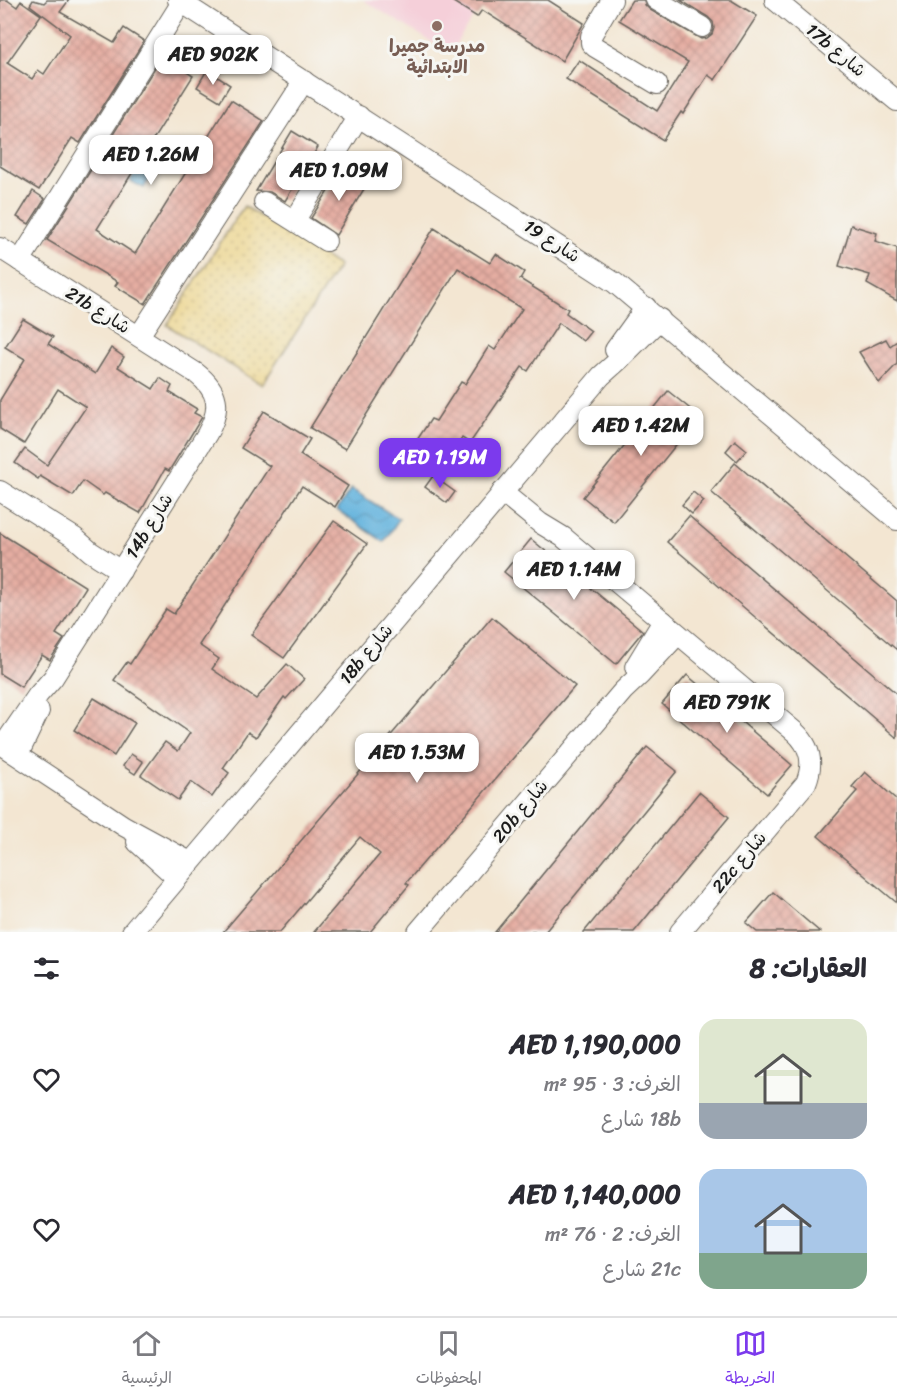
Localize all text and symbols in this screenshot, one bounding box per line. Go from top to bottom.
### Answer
street label: 17b شارع [798,15,874,85]
marker: مدرسة جميرا الابتدائية [430,19,444,33]
place label: مدرسة جميرا الابتدائية [389,30,485,83]
pin: AED 902K [151,35,275,86]
text: AED 902K [168,37,258,72]
pin: AED 1.26M [82,135,220,186]
text: AED 1.26M [103,137,199,172]
pin: AED 1.09M [270,151,408,202]
text: AED 1.09M [290,153,388,188]
street label: شارع 19 [517,211,587,271]
street label: 21b شارع [59,277,137,343]
pin: AED 1.42M [572,406,710,457]
text: AED 1.42M [592,408,690,443]
pin: AED 1.19M [371,438,509,489]
text: AED 1.19M [393,440,487,475]
street label: 14b شارع [116,487,182,565]
pin: AED 1.14M [505,550,643,601]
text: AED 1.14M [527,552,621,587]
street label: 18b شارع [331,616,401,692]
pin: AED 791K [665,683,789,734]
text: AED 791K [684,685,770,720]
pin: AED 1.53M [348,733,486,784]
text: AED 1.53M [369,735,465,770]
street label: 20b شارع [484,772,556,850]
street label: 22c شارع [703,824,775,900]
text: العقارات: 8 [750,945,867,991]
icon: filters [30,952,63,985]
text: AED 1,190,000 [509,1021,681,1067]
icon: home [747,1043,819,1115]
icon: heart [30,1063,63,1096]
text: الغرف: 3 · 95 m² [544,1067,681,1102]
text: 18b شارع [601,1102,681,1137]
text: AED 1,140,000 [509,1171,681,1217]
icon: home [747,1193,819,1265]
icon: heart [30,1213,63,1246]
text: الغرف: 2 · 76 m² [545,1217,681,1252]
text: 21c شارع [602,1252,681,1287]
tab: الرئيسية [122,1327,172,1392]
tab: المحفوظات [416,1327,482,1392]
tab: الخريطة [725,1327,775,1392]

